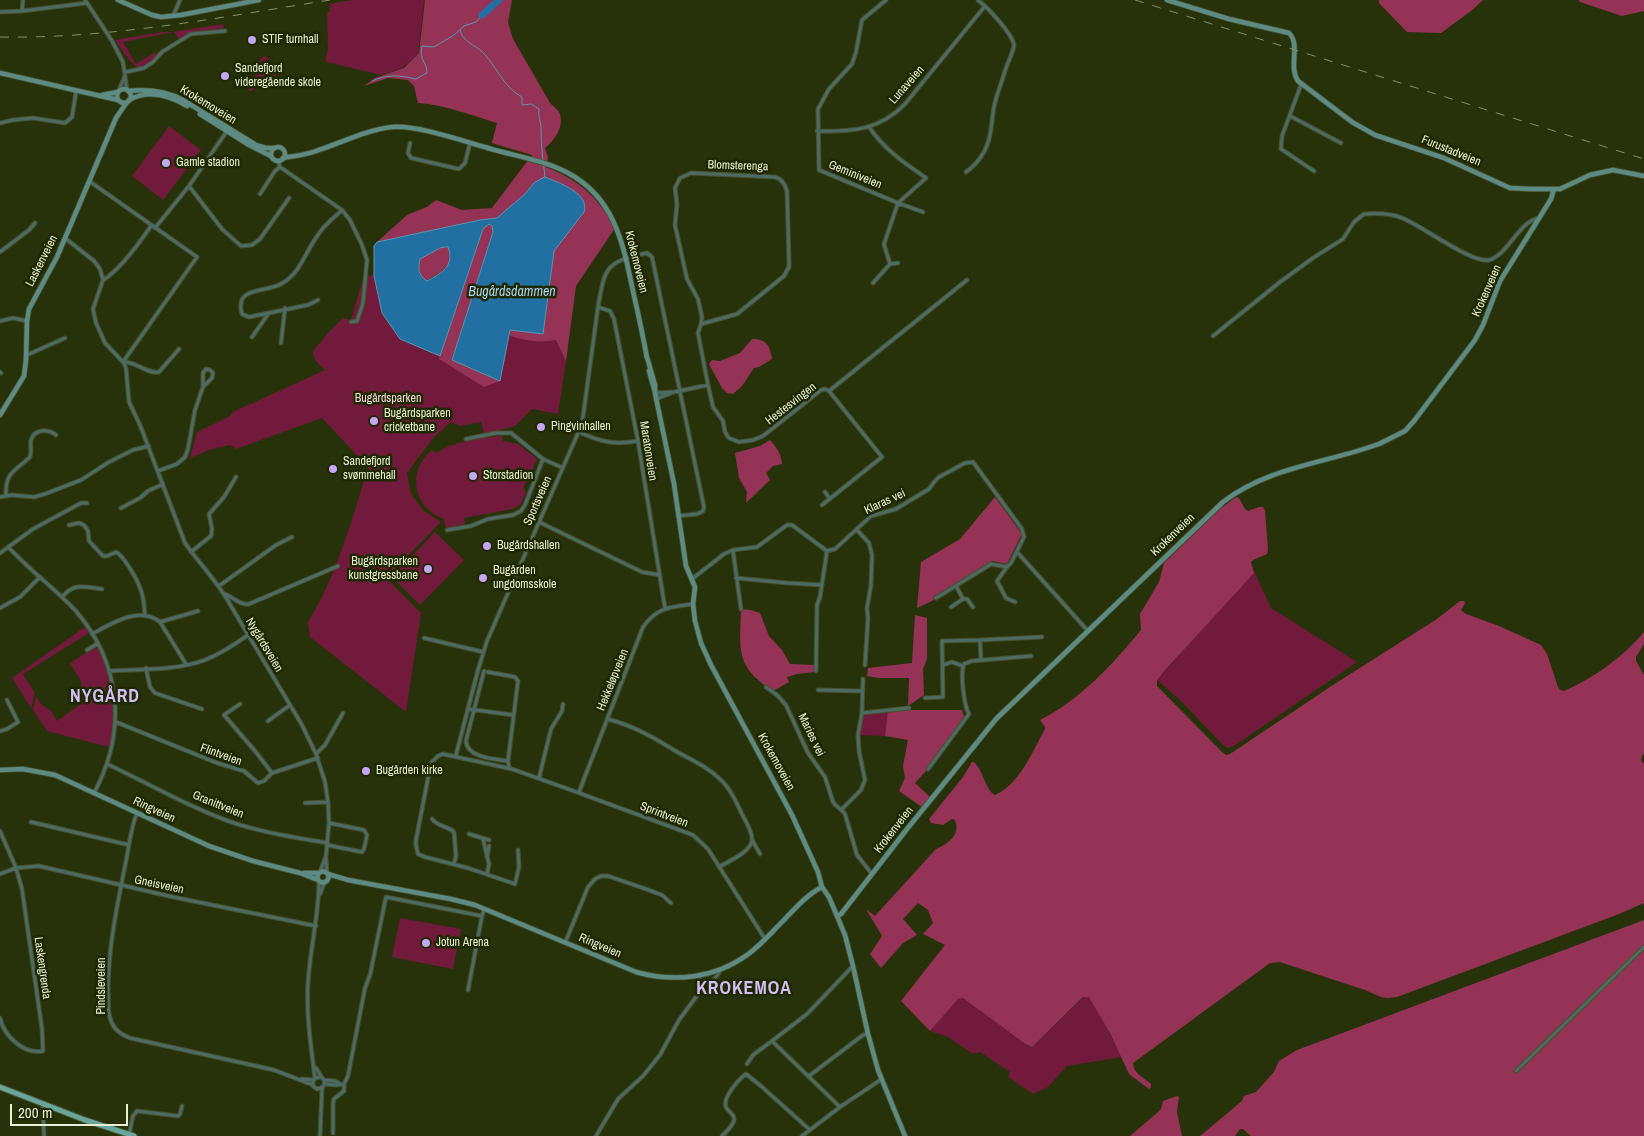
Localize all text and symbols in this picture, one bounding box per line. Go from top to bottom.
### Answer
place label: STIF turnhall [262,33,318,47]
marker: STIF turnhall [246,34,258,46]
place label: Sandefjord videregående skole [235,62,321,90]
street label: Lunaveien [886,63,928,107]
marker: Sandefjord videregående skole [219,70,231,82]
street label: Krokemoveien [177,82,239,128]
street label: Furustadveien [1419,133,1483,169]
place label: Gamle stadion [176,156,240,170]
marker: Gamle stadion [160,157,172,169]
street label: Blomsterenga [707,158,769,174]
street label: Geminiveien [826,158,884,192]
street label: Krokemoveien [621,229,651,295]
street label: Laskenveien [23,233,61,289]
street label: Krokenveien [1469,263,1505,319]
water label: Bugårdsdammen [468,284,556,300]
street label: Hestesvingen [763,380,819,428]
park label: Bugårdsparken [355,392,421,406]
place label: Bugårdsparken cricketbane [384,407,451,435]
marker: Bugårdsparken cricketbane [368,415,380,427]
place label: Pingvinhallen [551,420,611,434]
street label: Maratonveien [636,420,660,482]
marker: Pingvinhallen [535,421,547,433]
place label: Sandefjord svømmehall [343,455,395,483]
marker: Sandefjord svømmehall [327,463,339,475]
place label: Storstadion [483,469,533,483]
marker: Storstadion [467,470,479,482]
street label: Sportsveien [521,474,555,528]
street label: Klaras vei [862,486,908,518]
street label: Krokenveien [1148,511,1198,559]
place label: Bugårdshallen [497,539,560,553]
marker: Bugårdshallen [481,540,493,552]
place label: Bugårdsparken kunstgressbane [349,555,418,583]
marker: Bugårdsparken kunstgressbane [422,563,434,575]
place label: Bugården ungdomsskole [493,564,556,592]
marker: Bugården ungdomsskole [477,572,489,584]
street label: Nygårdsveien [242,615,286,675]
street label: Hekkeløpveien [594,647,632,713]
district label: NYGÅRD [69,686,141,708]
street label: Maries vei [794,711,828,759]
street label: Krokemoveien [754,731,798,793]
street label: Flintveien [198,741,244,769]
place label: Bugården kirke [376,764,443,778]
marker: Bugården kirke [360,765,372,777]
street label: Granittveien [190,788,246,822]
street label: Ringveien [131,794,177,826]
street label: Sprintveien [638,799,690,831]
street label: Krokenveien [871,804,917,856]
street label: Gneisveien [133,873,185,897]
street label: Ringveien [577,931,623,961]
street label: Laskengrenda [31,936,53,1000]
place label: Jotun Arena [436,936,489,950]
marker: Jotun Arena [420,937,432,949]
street label: Pindsleveien [95,958,109,1014]
district label: KROKEMOA [695,978,793,1000]
scale bar [12,1094,130,1126]
text: 200 m [18,1102,52,1123]

